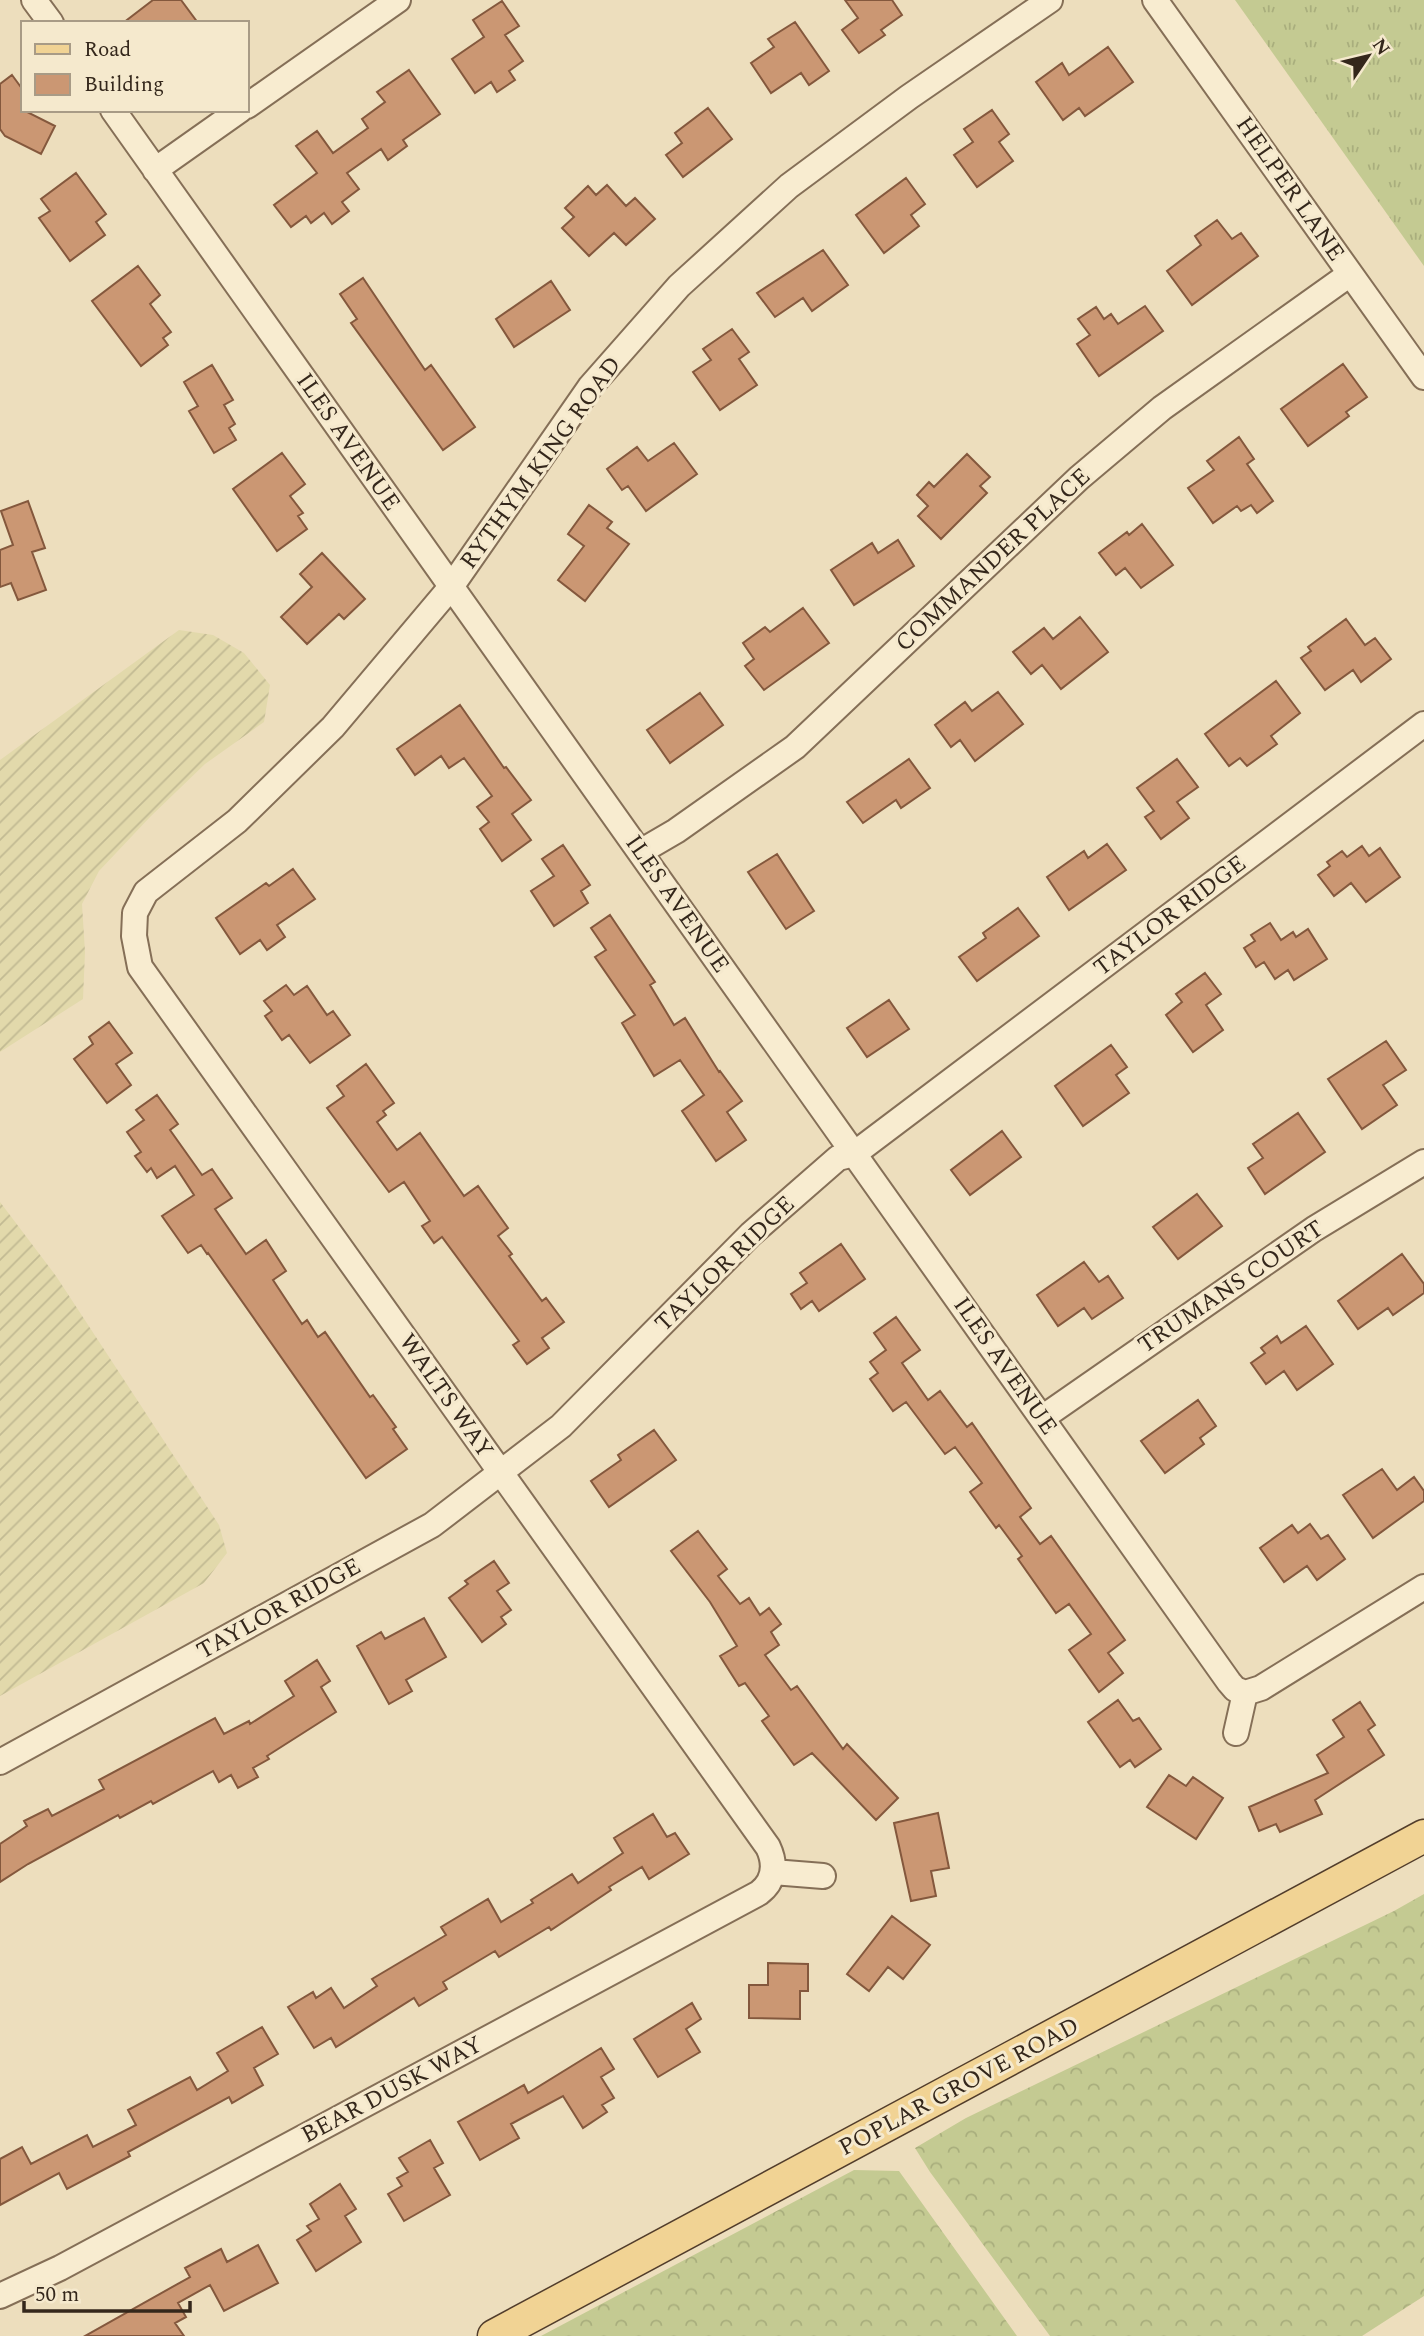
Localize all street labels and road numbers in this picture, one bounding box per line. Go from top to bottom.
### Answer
street label: HELPER LANE [1226,109,1354,269]
street label: RYTHYM KING ROAD [451,349,631,577]
street label: ILES AVENUE [287,365,409,519]
street label: COMMANDER PLACE [887,460,1099,660]
street label: ILES AVENUE [616,827,738,981]
street label: TAYLOR RIDGE [1086,846,1254,986]
street label: TAYLOR RIDGE [647,1187,803,1341]
street label: TRUMANS COURT [1131,1211,1331,1363]
street label: ILES AVENUE [944,1289,1066,1443]
street label: WALTS WAY [390,1326,502,1466]
street label: TAYLOR RIDGE [190,1549,368,1669]
street label: POPLAR GROVE ROAD [832,2008,1086,2166]
street label: BEAR DUSK WAY [295,2027,489,2153]

